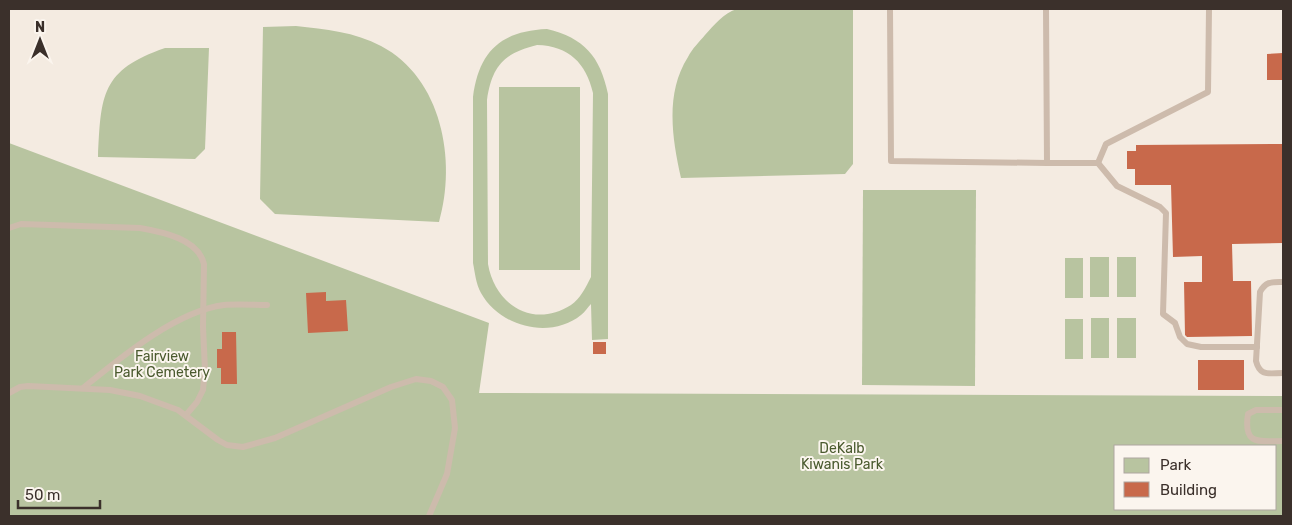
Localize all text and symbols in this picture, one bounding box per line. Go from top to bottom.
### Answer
north arrow [15,15,65,65]
text: N [35,19,45,36]
park label: Fairview Park Cemetery [114,348,210,381]
park label: DeKalb Kiwanis Park [801,440,884,473]
legend [1114,445,1277,510]
text: Park [1160,456,1191,474]
scale bar [18,478,100,510]
text: Building [1160,481,1217,499]
text: 50 m [25,486,60,504]

